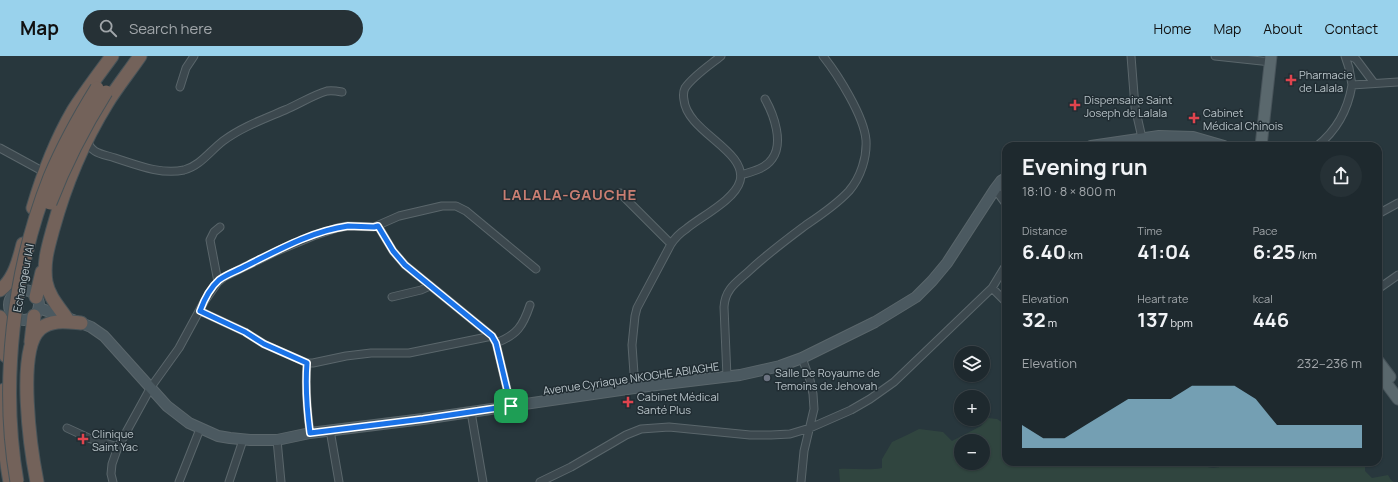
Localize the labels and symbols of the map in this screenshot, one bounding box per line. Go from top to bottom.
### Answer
place label: Pharmacie de Lalala [1299,67,1353,95]
marker: Pharmacie de Lalala [1286,75,1296,85]
place label: Dispensaire Saint Joseph de Lalala [1084,92,1172,120]
marker: Dispensaire Saint Joseph de Lalala [1069,99,1081,111]
place label: Cabinet Médical Chinois [1203,105,1283,133]
marker: Cabinet Médical Chinois [1188,112,1200,124]
district label: LALALA-GAUCHE [503,184,637,205]
street label: Echangeur IAI [9,243,37,313]
street label: Avenue Cyriaque NKOGHE ABIAGHE [542,358,720,398]
place label: Salle De Royaume de Temoins de Jehovah [775,365,881,393]
marker: Salle De Royaume de Temoins de Jehovah [762,373,772,383]
pin [494,389,528,423]
place label: Cabinet Médical Santé Plus [637,389,719,417]
marker: Cabinet Médical Santé Plus [622,396,634,408]
place label: Clinique Saint Yac [92,426,138,454]
marker: Clinique Saint Yac [77,433,89,445]

